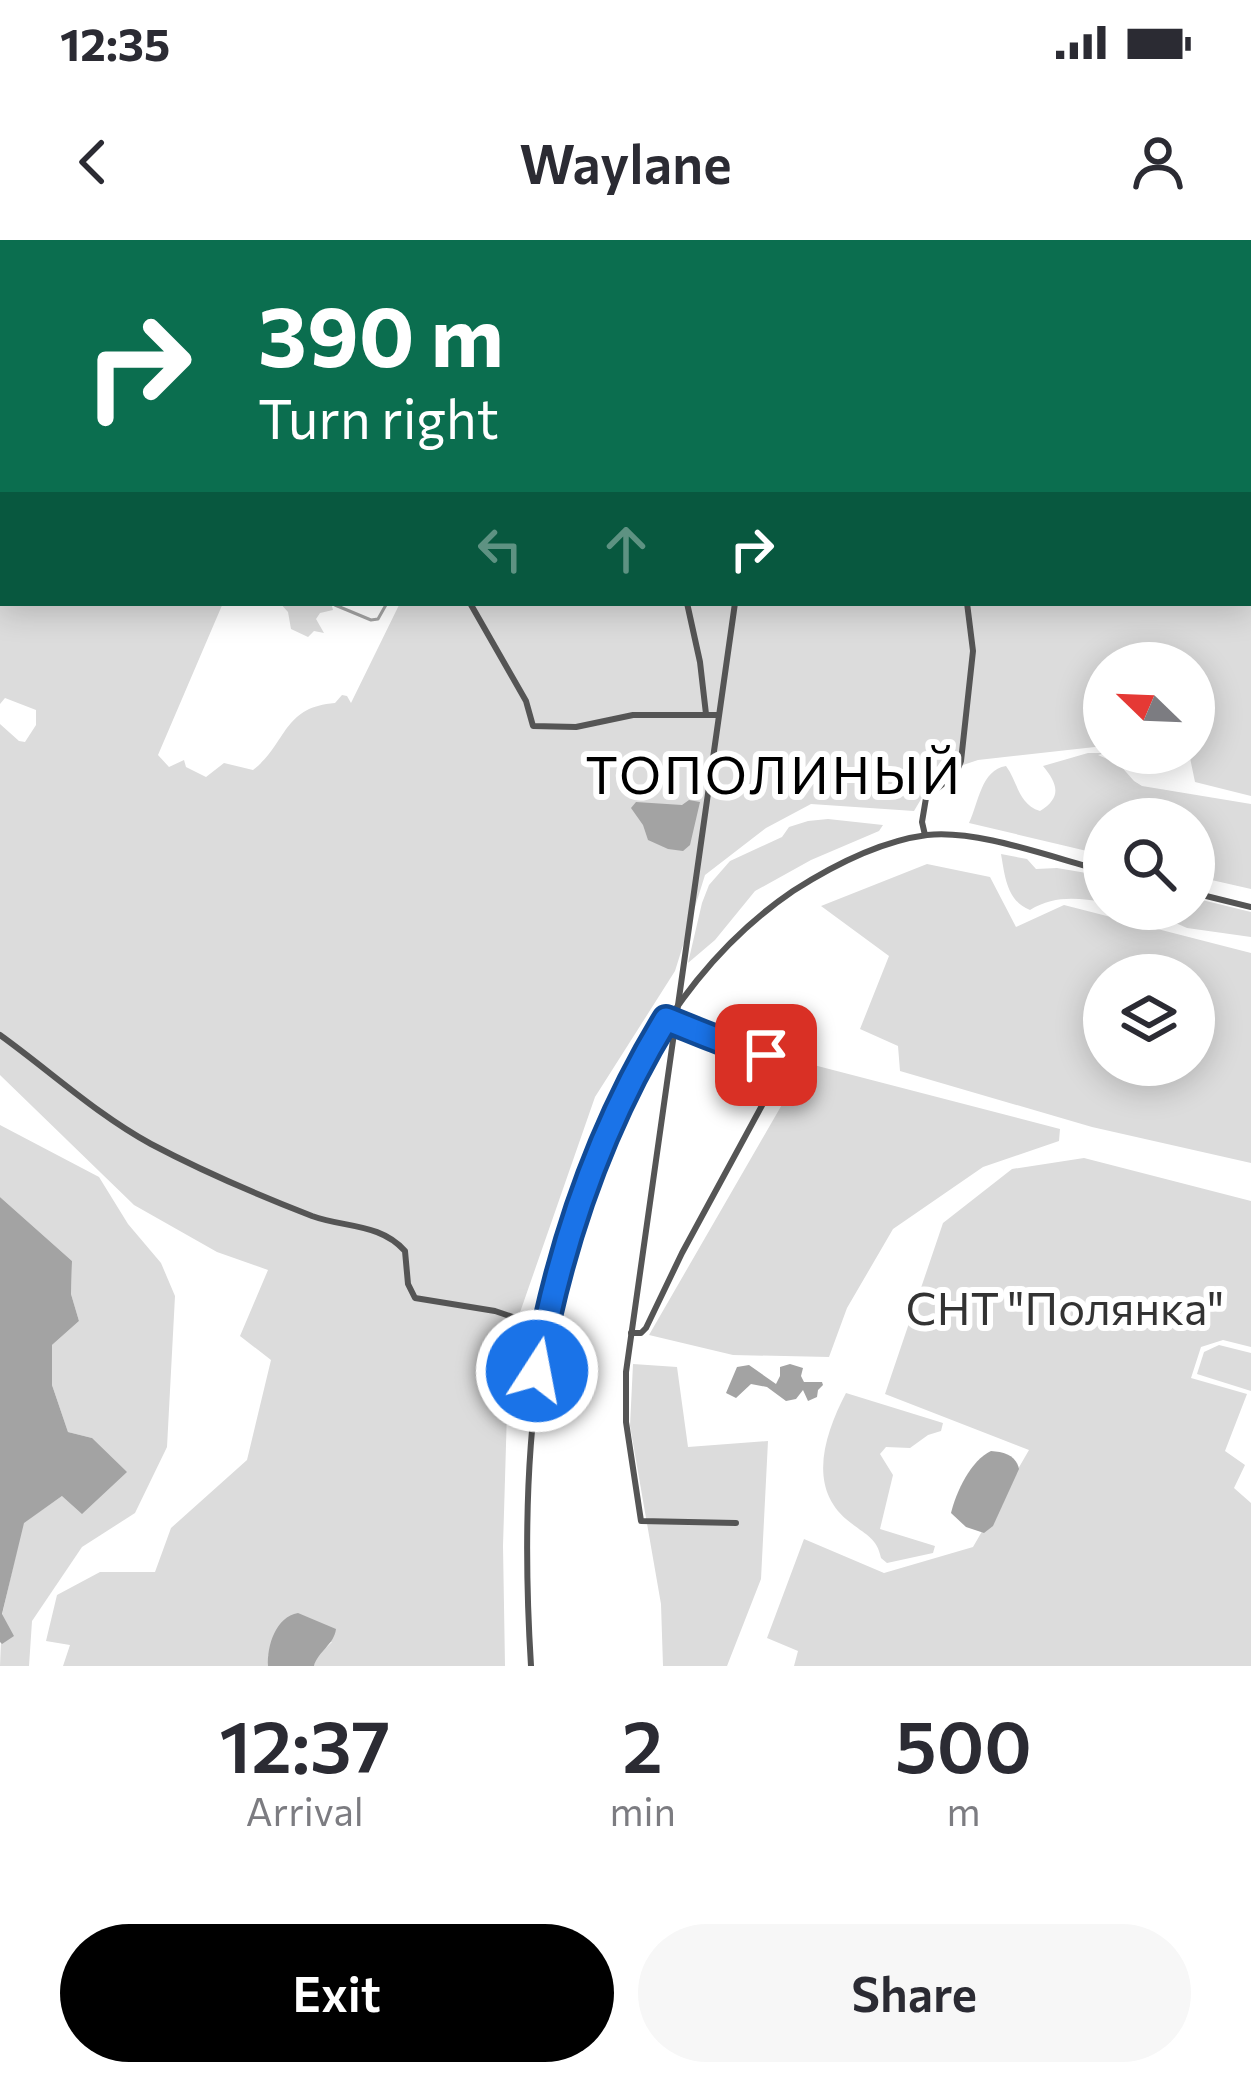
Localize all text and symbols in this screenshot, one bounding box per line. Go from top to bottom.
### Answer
text: 12:35 [60,15,170,70]
icon: back [60,129,126,195]
text: Waylane [519,129,732,195]
icon: person [1125,129,1191,195]
text: 390 m [258,282,504,384]
icon: right [60,288,216,444]
text: Turn right [258,384,499,450]
icon: left [467,516,533,582]
icon: ahead [593,516,659,582]
icon: right [719,516,785,582]
north arrow [1083,642,1215,774]
map controls [1083,642,1215,1086]
district label: ТОПОЛИНЫЙ [585,742,963,805]
button: search [1083,798,1215,930]
button: layers [1083,954,1215,1086]
pin [715,1004,817,1106]
icon: arrive [733,1022,799,1088]
park label: СНТ "Полянка" [906,1279,1224,1334]
position arrow [474,1308,600,1434]
text: 12:37 [219,1700,390,1788]
text: 2 [622,1700,663,1788]
text: 500 [895,1700,1032,1788]
text: Arrival [246,1786,364,1834]
text: min [609,1786,676,1834]
text: m [946,1786,980,1834]
button: Exit [60,1924,614,2062]
button: Share [638,1924,1191,2062]

